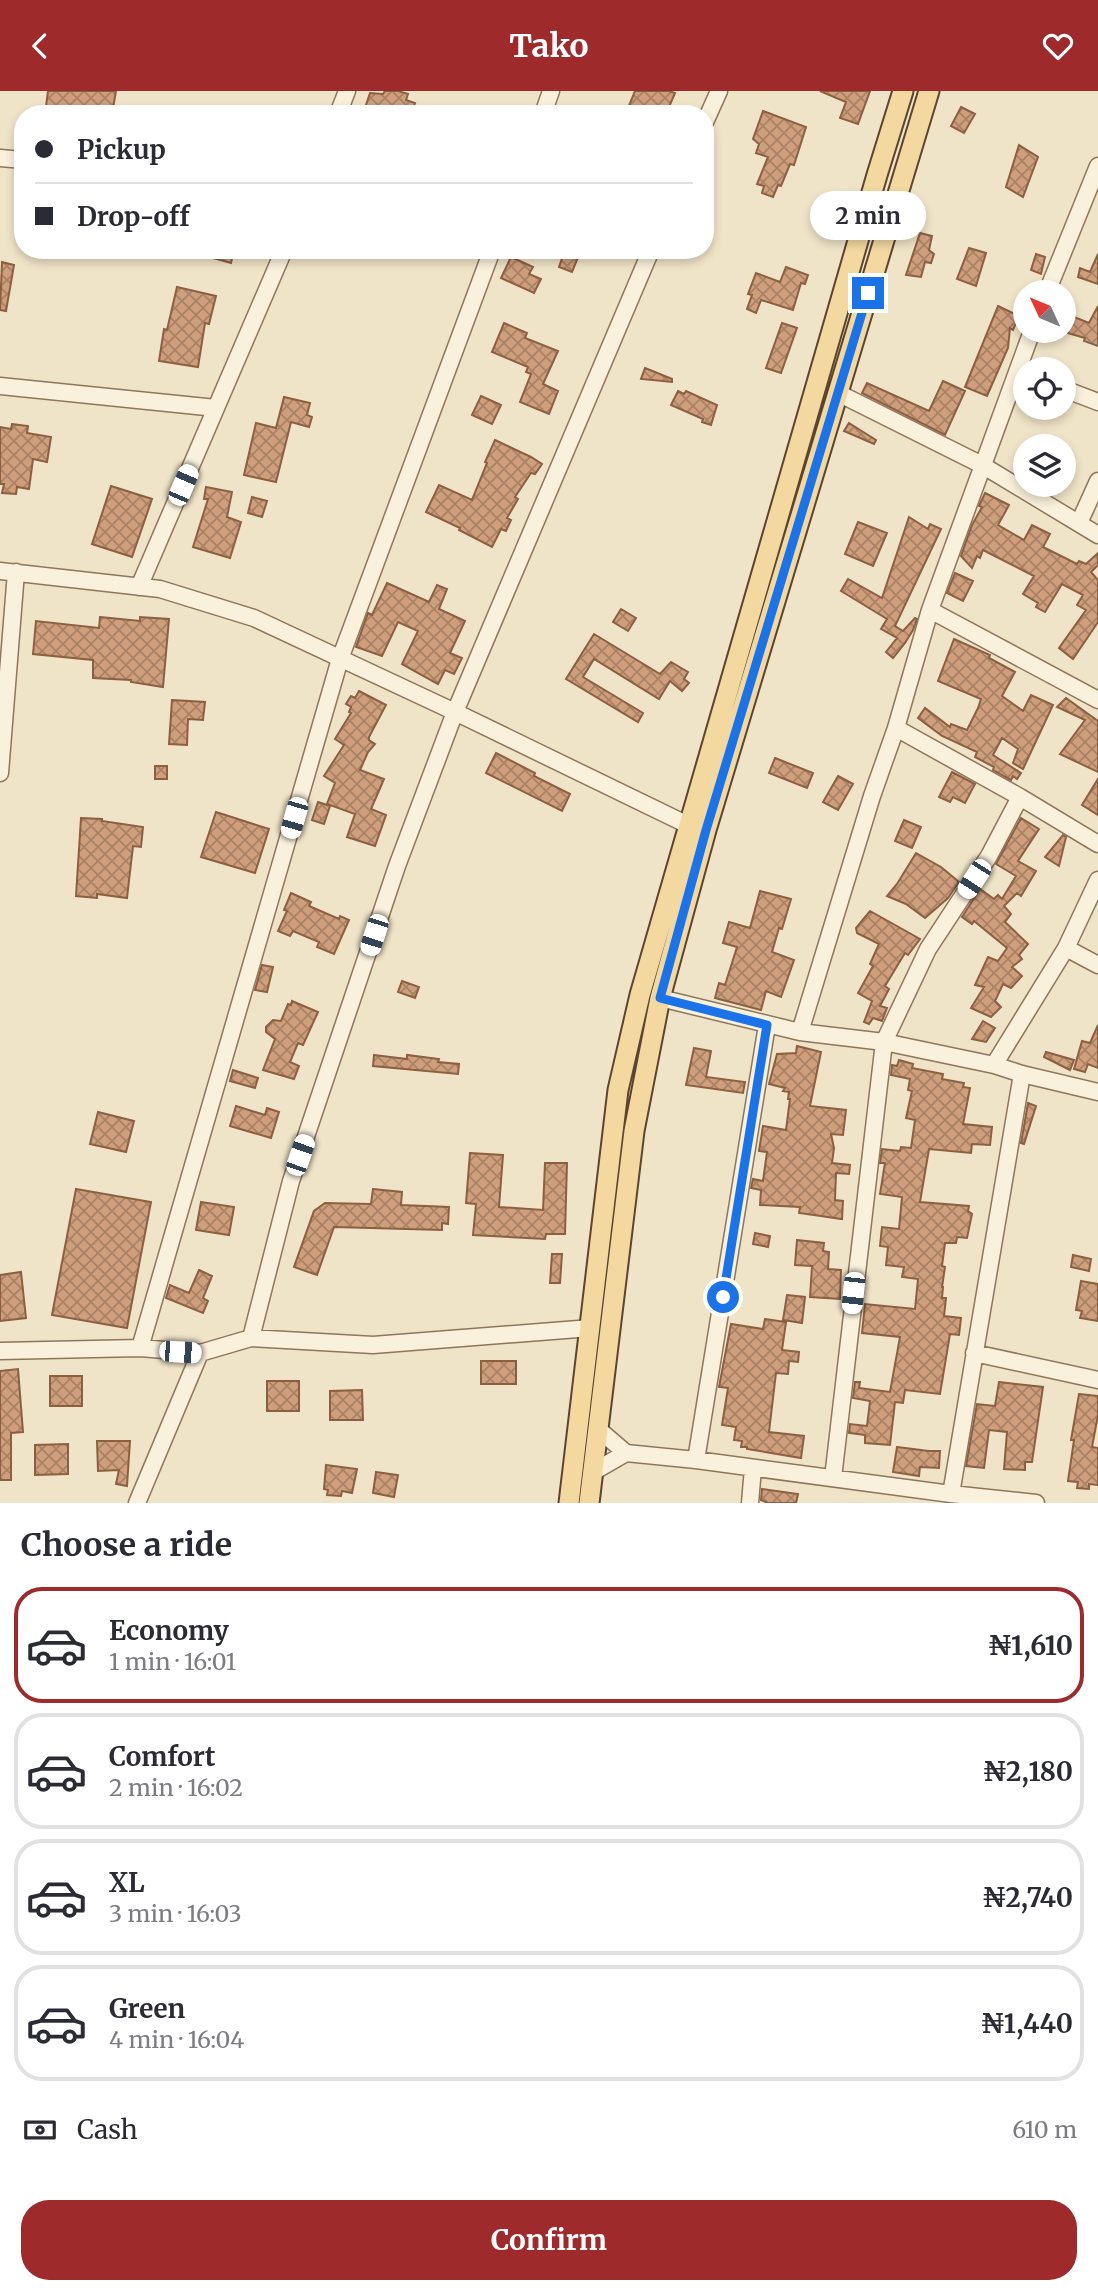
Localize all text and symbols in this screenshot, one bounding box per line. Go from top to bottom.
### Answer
text: Tako [509,26,589,66]
icon: back [21,27,59,65]
icon: heart [1039,27,1077,65]
text: Pickup [77,133,166,166]
callout: 2 min [810,191,926,241]
text: Drop-off [77,200,190,233]
text: 2 min [835,201,901,230]
route end [852,277,884,309]
north arrow [1013,280,1076,343]
map controls [1013,280,1076,497]
button: locate [1013,357,1076,420]
button: layers [1013,434,1076,497]
car [166,462,201,508]
car [279,795,310,841]
car [954,856,995,902]
car [358,912,391,958]
car [284,1132,317,1178]
car [841,1271,866,1315]
route start [707,1281,739,1313]
car [159,1340,202,1364]
text: Choose a ride [21,1525,232,1565]
icon: car [25,1614,88,1677]
text: Economy [109,1614,229,1647]
text: ₦1,610 [987,1629,1073,1662]
text: 1 min · 16:01 [109,1647,236,1676]
icon: car [25,1740,88,1803]
text: Comfort [109,1740,215,1773]
text: ₦2,180 [982,1755,1073,1788]
text: 2 min · 16:02 [109,1773,243,1802]
icon: car [25,1866,88,1929]
text: XL [109,1866,145,1899]
text: ₦2,740 [982,1881,1073,1914]
text: 3 min · 16:03 [109,1899,242,1928]
icon: car [25,1992,88,2055]
text: Green [109,1992,185,2025]
text: ₦1,440 [980,2007,1073,2040]
text: 4 min · 16:04 [109,2025,244,2054]
icon: cash [21,2111,59,2149]
text: Cash [77,2113,138,2146]
text: 610 m [1012,2115,1077,2144]
button: Confirm [21,2200,1077,2280]

